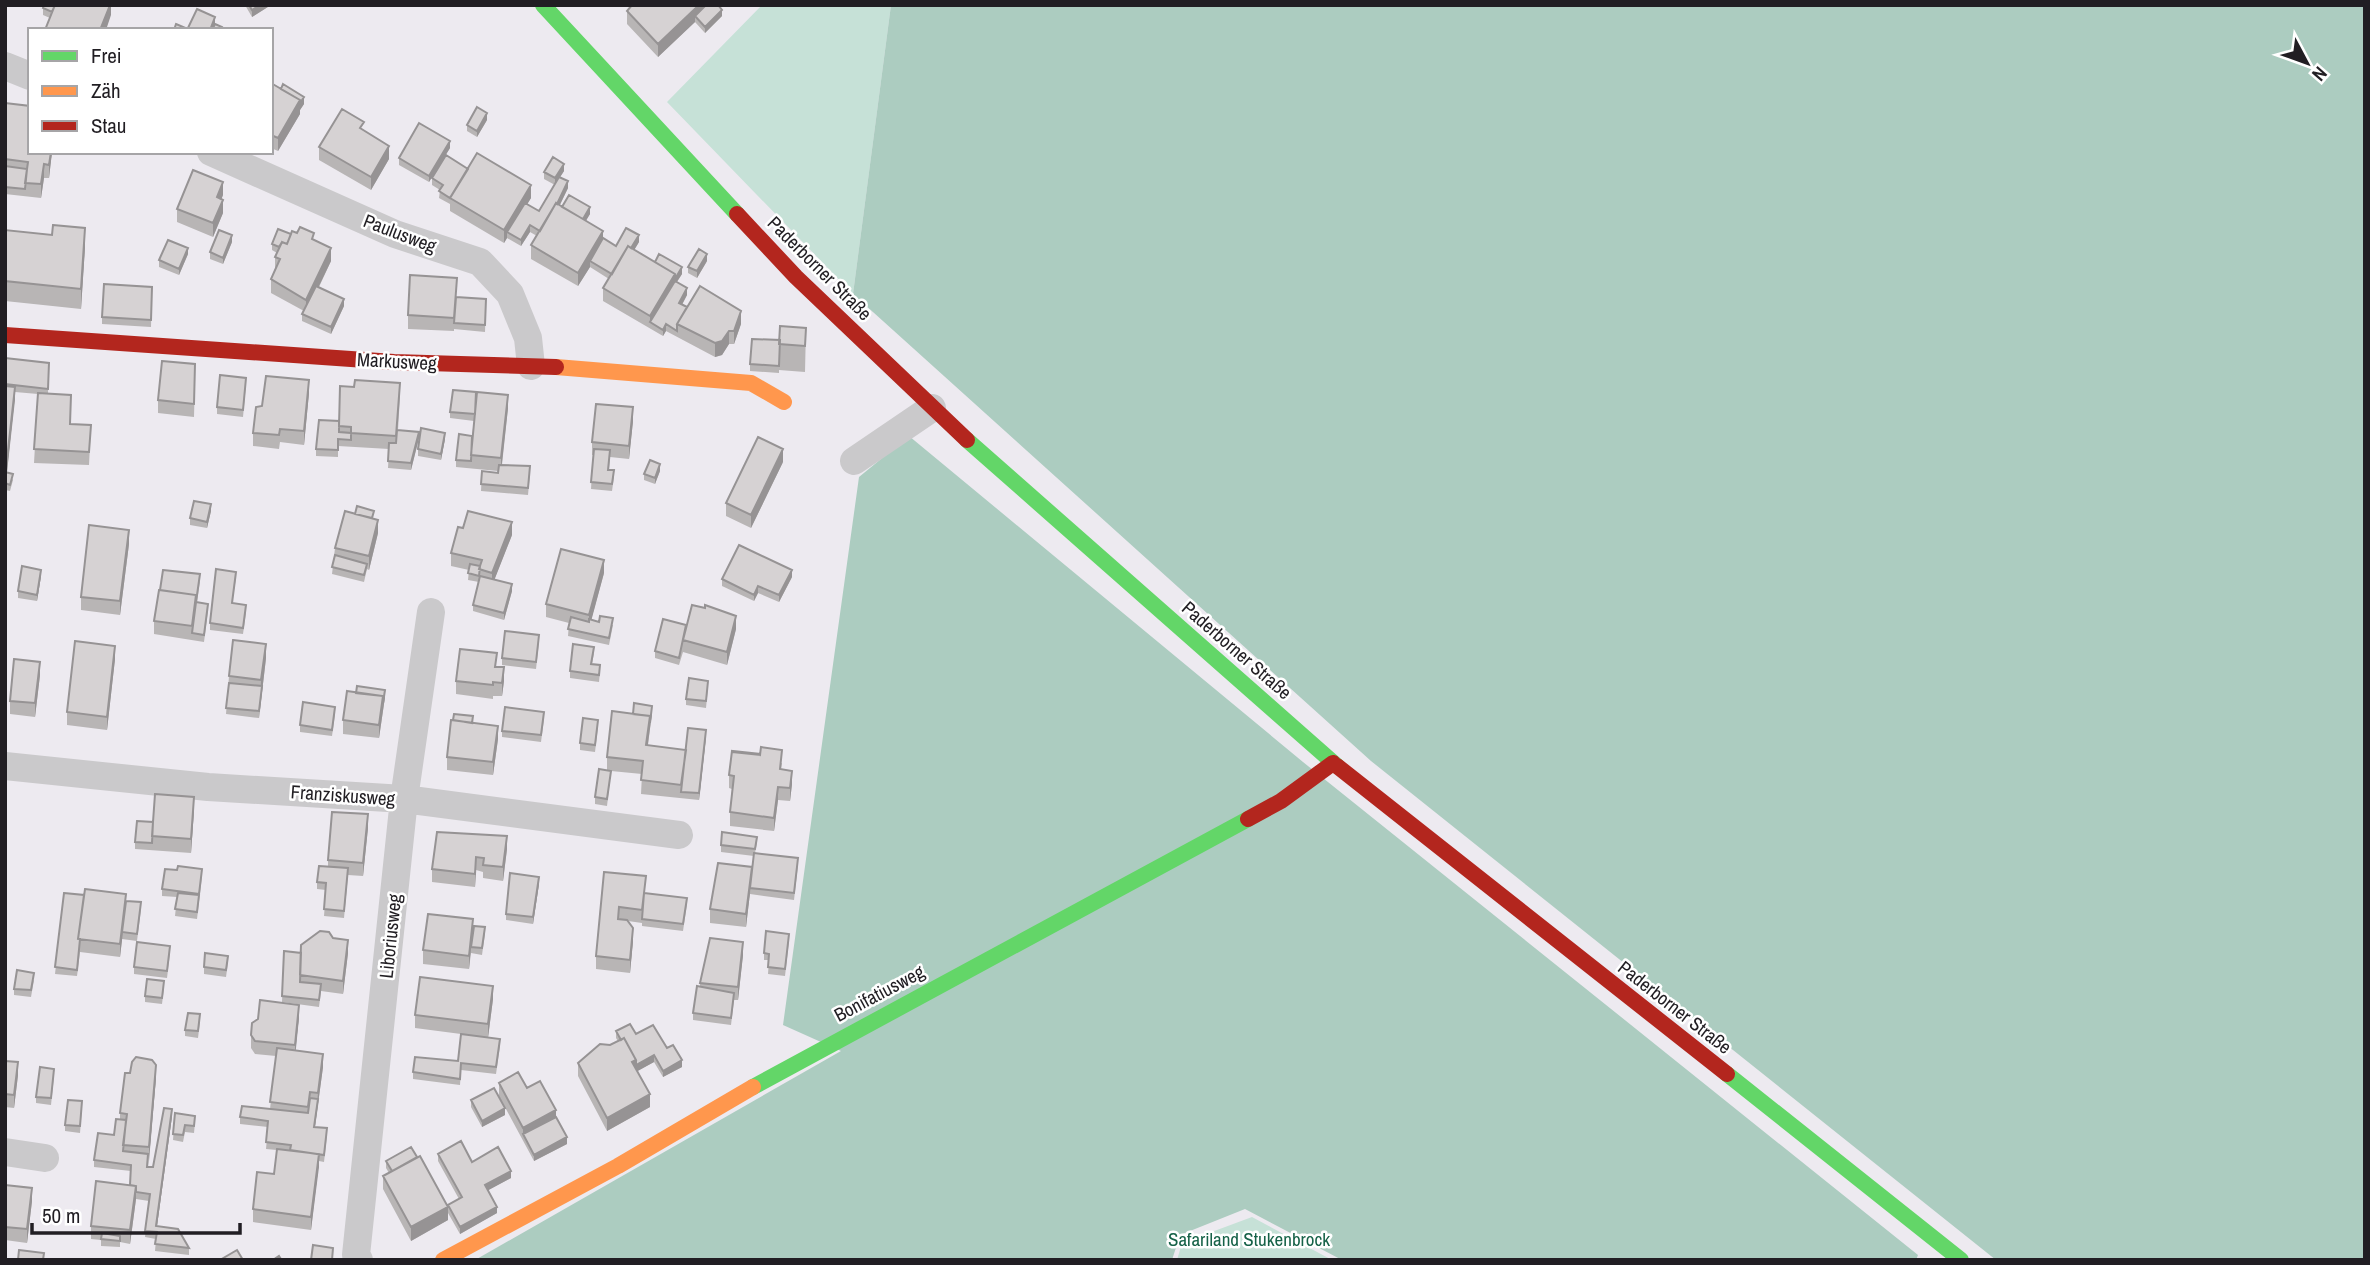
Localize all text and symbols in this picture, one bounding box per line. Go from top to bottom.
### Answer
legend [28,28,273,154]
north arrow [2272,28,2342,98]
text: Frei [91,41,122,70]
text: N [2306,61,2333,87]
text: Zäh [91,76,121,105]
text: Stau [91,111,126,140]
street label: Paulusweg [360,207,441,259]
street label: Paderborner Straße [762,210,878,326]
street label: Markusweg [357,346,438,376]
street label: Paderborner Straße [1177,595,1297,705]
street label: Franziskusweg [290,778,396,812]
street label: Liboriusweg [373,892,407,980]
street label: Paderborner Straße [1613,954,1737,1060]
street label: Bonifatiusweg [829,958,929,1028]
scale bar [32,1192,240,1236]
text: 50 m [42,1201,80,1230]
park label: Safariland Stukenbrock [1168,1226,1330,1252]

